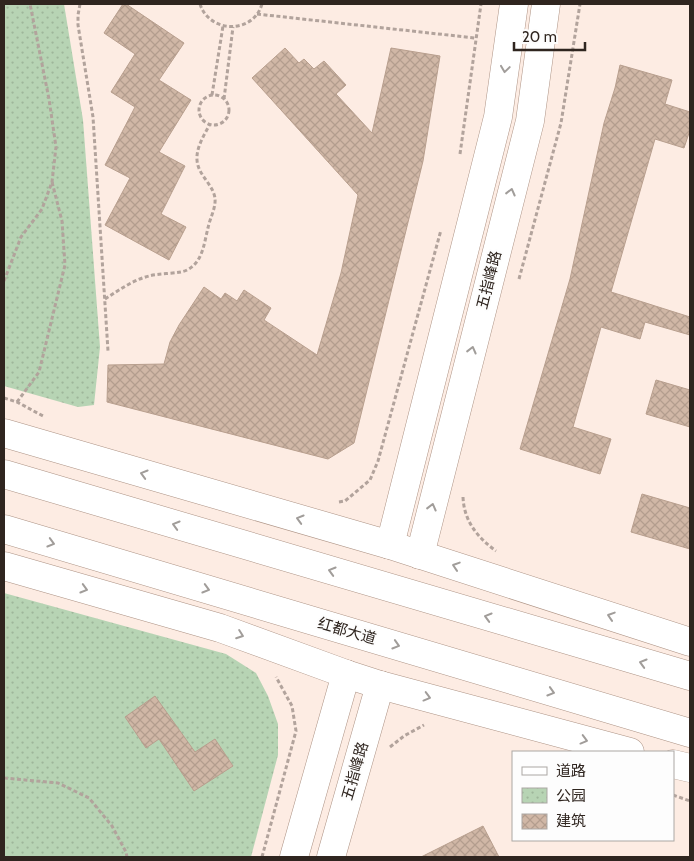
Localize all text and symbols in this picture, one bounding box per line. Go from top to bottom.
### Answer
scale bar [514,20,585,52]
text: 20 m [522,28,557,46]
one-way arrow [500,66,511,74]
one-way arrow [506,189,516,197]
street label: 五指峰路 [473,249,505,311]
one-way arrow [466,346,476,354]
one-way arrow [141,469,149,479]
one-way arrow [426,504,436,512]
one-way arrow [297,515,305,525]
one-way arrow [172,520,180,530]
one-way arrow [46,538,54,548]
one-way arrow [452,562,461,572]
one-way arrow [328,566,336,576]
one-way arrow [80,583,88,593]
one-way arrow [202,584,210,594]
one-way arrow [484,612,492,622]
one-way arrow [607,612,615,622]
street label: 红都大道 [316,614,378,648]
one-way arrow [235,629,244,639]
one-way arrow [391,640,399,650]
one-way arrow [640,658,648,668]
one-way arrow [547,686,555,696]
one-way arrow [423,692,431,702]
one-way arrow [580,734,588,744]
street label: 五指峰路 [338,740,372,802]
legend [512,751,674,841]
text: 道路 [556,762,586,780]
text: 公园 [556,787,586,805]
text: 建筑 [556,812,586,830]

